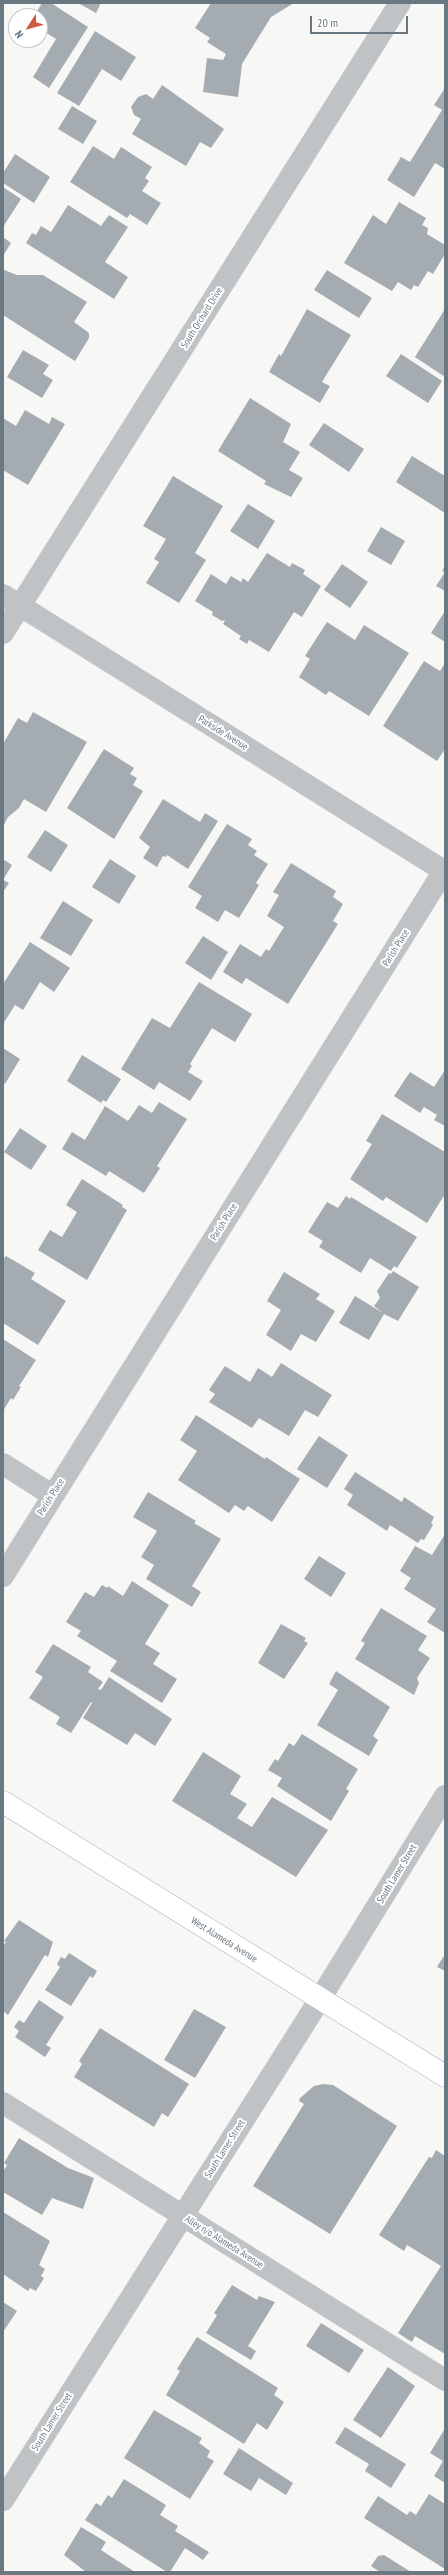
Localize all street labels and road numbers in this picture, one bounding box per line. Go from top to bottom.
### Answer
street label: South Orchard Drive [178,285,226,351]
street label: Parkside Avenue [196,713,250,753]
street label: Parish Place [380,927,412,969]
street label: Parish Place [208,1201,240,1243]
street label: Parish Place [35,1476,67,1518]
street label: South Lamer Street [375,1842,419,1906]
street label: West Alameda Avenue [189,1915,259,1965]
street label: South Lamer Street [202,2118,248,2180]
street label: Alley n/o Alameda Avenue [182,2213,266,2271]
street label: South Lamer Street [29,2391,75,2453]

